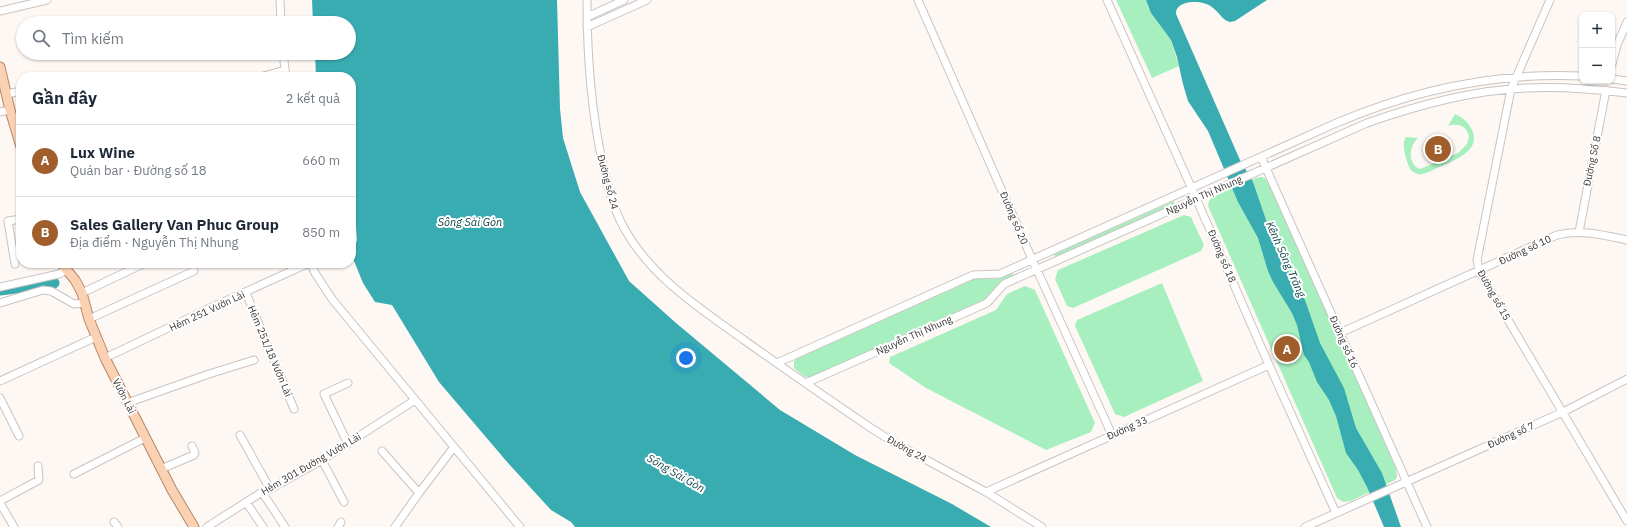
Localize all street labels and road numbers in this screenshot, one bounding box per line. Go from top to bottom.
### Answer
street label: Đường Số 8 [1580,135,1604,187]
street label: Đường số 24 [594,153,622,211]
street label: Nguyễn Thị Nhung [1164,172,1245,218]
street label: Đường số 20 [997,190,1031,246]
street label: Đường số 18 [1205,228,1239,284]
street label: Đường số 10 [1497,232,1553,268]
street label: Đường số 15 [1475,267,1513,323]
street label: Hẻm 251 Vườn Lài [167,288,247,334]
street label: Hẻm 251/18 Vườn Lài [245,303,295,399]
street label: Nguyễn Thị Nhung [874,312,955,358]
street label: Đường số 16 [1327,314,1361,370]
street label: Vườn Lài [110,376,138,416]
street label: Đường 33 [1105,413,1149,443]
street label: Đường số 7 [1485,419,1537,451]
street label: Hẻm 301 Đường Vườn Lài [259,430,363,498]
street label: Đường 24 [885,433,929,465]

